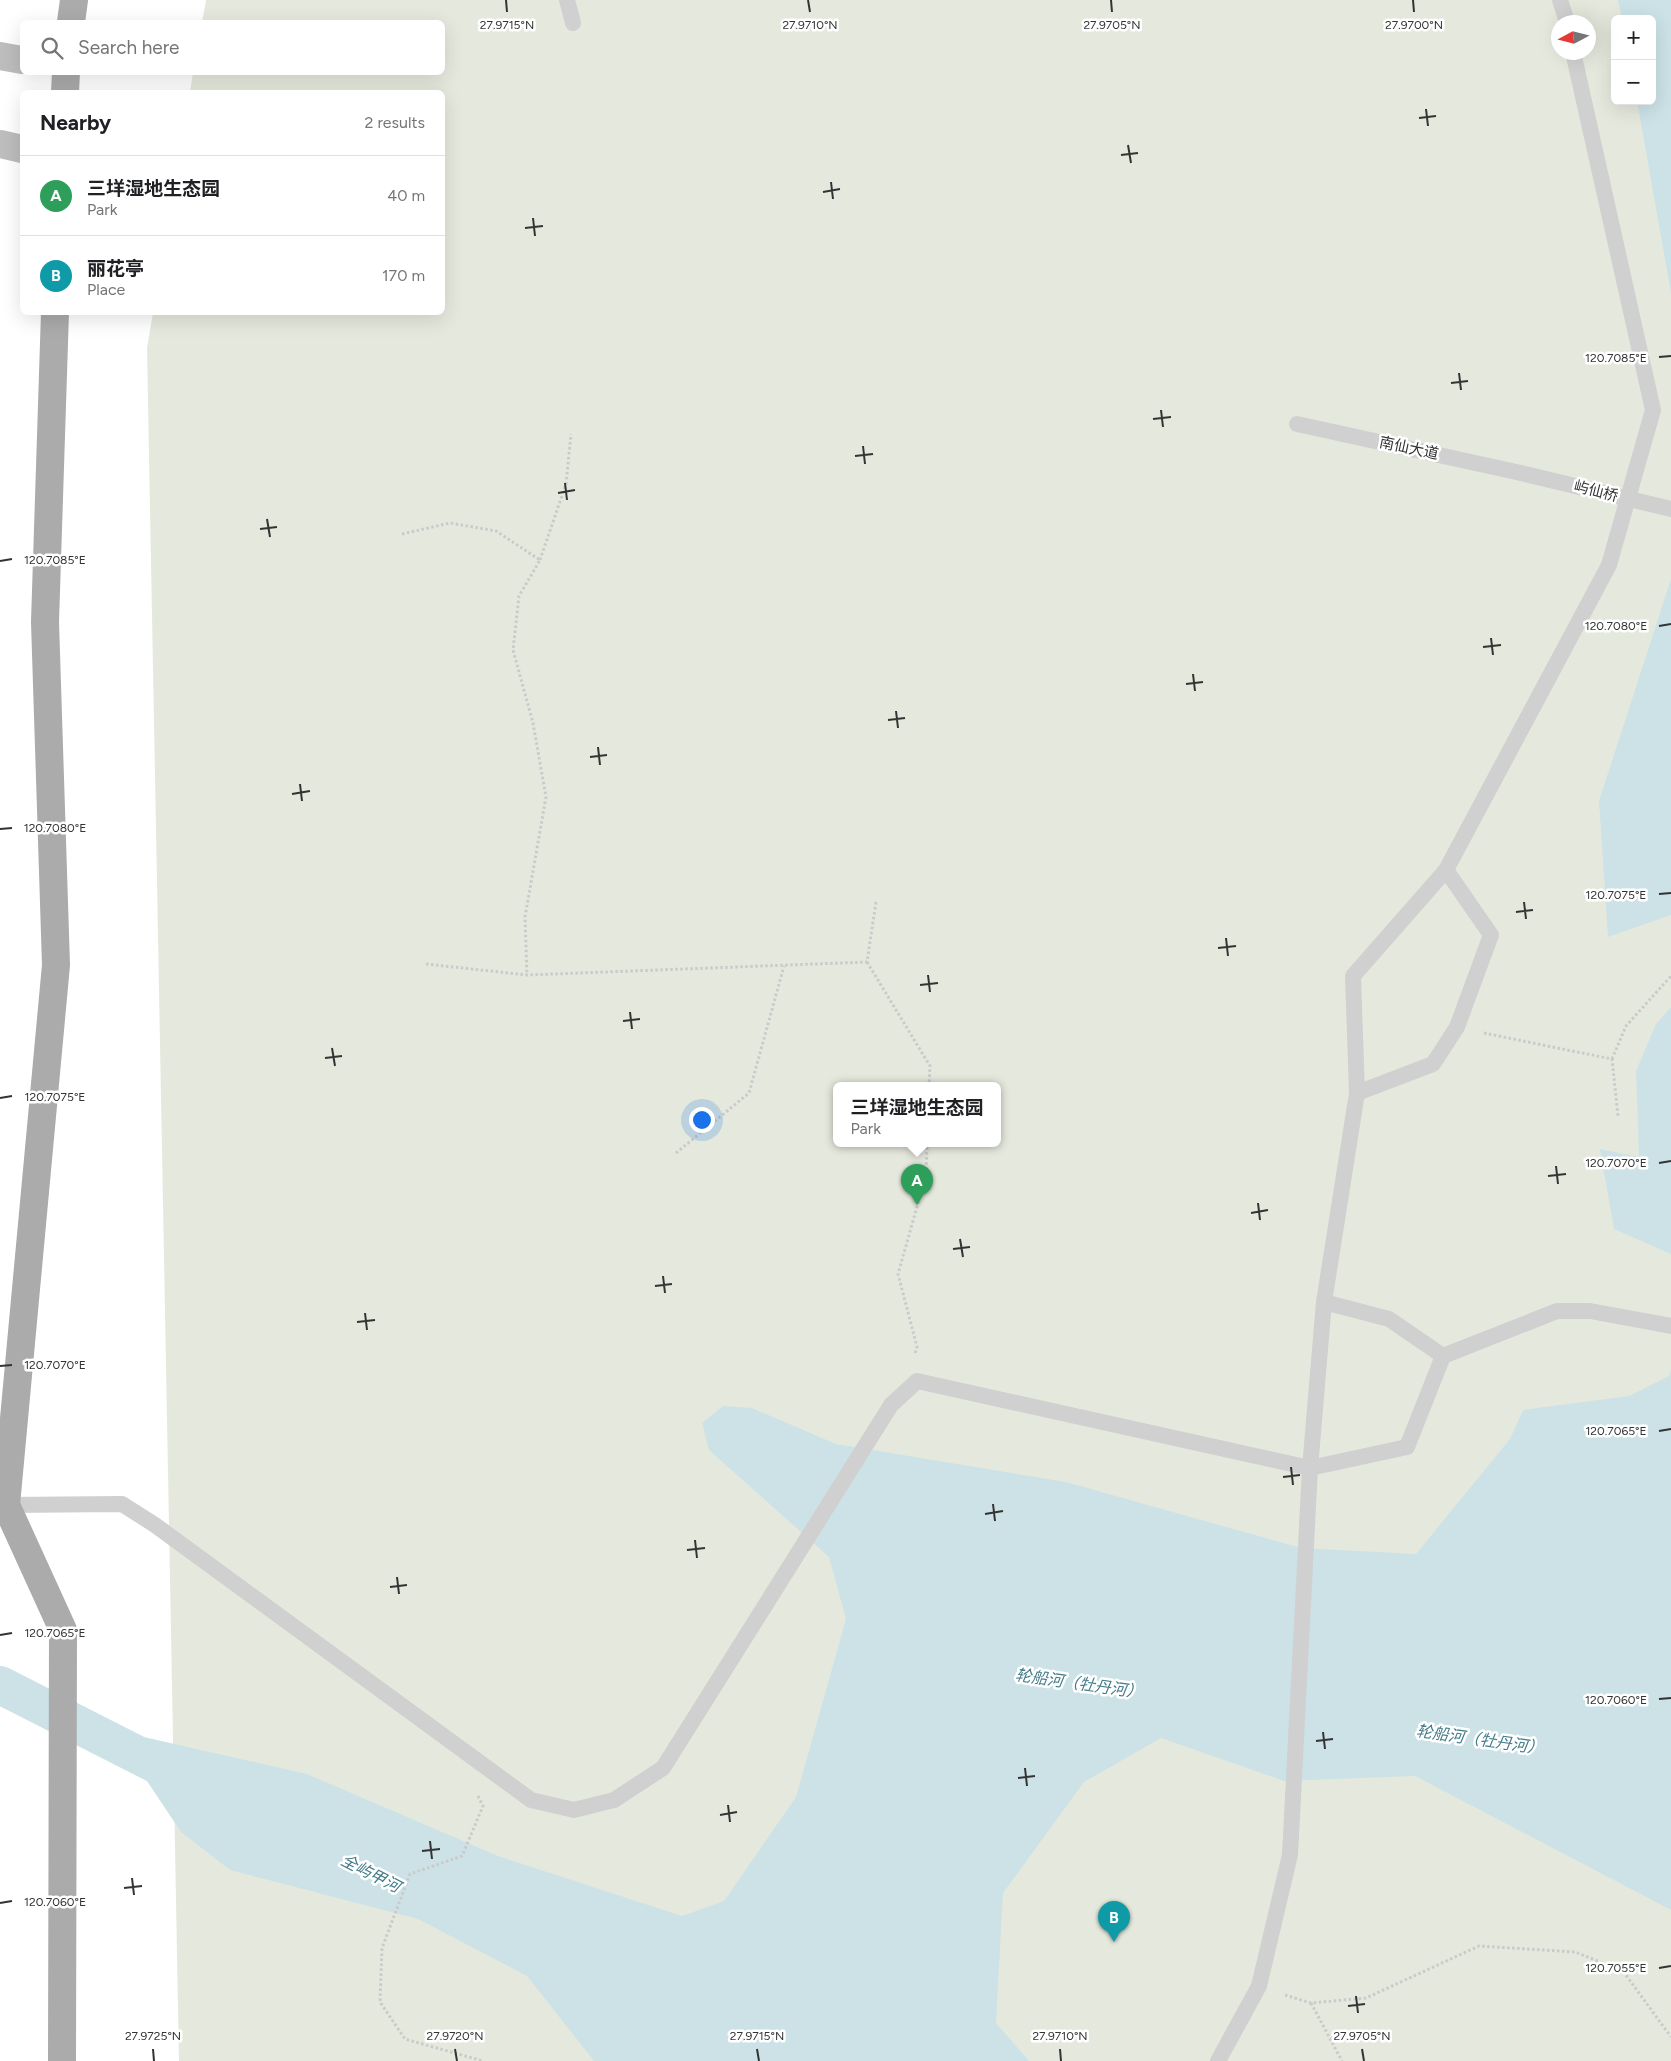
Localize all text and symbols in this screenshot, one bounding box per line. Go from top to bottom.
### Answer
north arrow [1551,15,1596,60]
map controls [1611,15,1656,105]
button: + [1611,15,1656,60]
text: 27.9715°N [480,18,534,32]
text: 27.9710°N [782,18,838,32]
text: 27.9705°N [1083,18,1141,32]
text: 27.9700°N [1385,18,1443,32]
search box [20,20,445,75]
icon: search [38,34,66,62]
text: Search here [78,36,180,59]
button: − [1611,60,1656,105]
text: Nearby [40,110,111,135]
text: 2 results [365,113,425,132]
text: 三垟湿地生态园 [87,177,220,200]
text: A [50,186,62,205]
text: 40 m [387,186,425,205]
text: Park [87,200,117,219]
text: 丽花亭 [87,257,144,280]
text: B [51,266,61,285]
text: 170 m [382,266,425,285]
text: Place [87,280,125,299]
text: 120.7085°E [1585,351,1647,365]
street label: 南仙大道 [1378,433,1440,463]
street label: 屿仙桥 [1572,477,1620,505]
text: 120.7085°E [24,553,86,567]
text: 120.7080°E [1585,619,1647,633]
text: 120.7080°E [24,821,86,835]
text: 120.7075°E [1586,888,1646,902]
popup [833,1082,1001,1147]
text: 120.7075°E [25,1090,85,1104]
text: 三垟湿地生态园 [850,1096,984,1119]
your location [689,1107,715,1133]
text: Park [850,1119,881,1138]
text: 120.7070°E [1585,1156,1647,1170]
pin: A [901,1164,933,1205]
text: 120.7070°E [24,1358,86,1372]
text: 120.7065°E [1585,1424,1647,1438]
text: 120.7065°E [24,1626,86,1640]
water label: 轮船河（牡丹河） [1014,1665,1144,1702]
text: 120.7060°E [1585,1693,1647,1707]
water label: 轮船河（牡丹河） [1415,1721,1545,1758]
water label: 全屿甲河 [338,1850,406,1898]
text: 120.7060°E [24,1895,86,1909]
pin: B [1098,1901,1130,1942]
text: 120.7055°E [1585,1961,1647,1975]
text: 27.9725°N [125,2029,181,2043]
text: 27.9720°N [426,2029,484,2043]
text: 27.9715°N [730,2029,784,2043]
text: 27.9710°N [1032,2029,1088,2043]
text: 27.9705°N [1333,2029,1391,2043]

